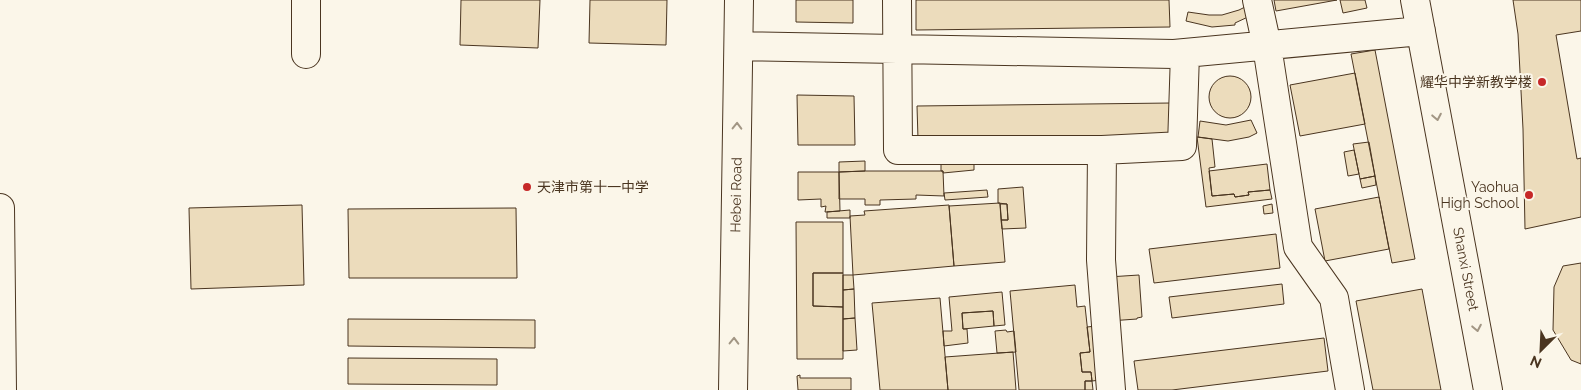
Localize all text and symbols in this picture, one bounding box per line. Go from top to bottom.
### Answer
place label: 耀华中学新教学楼 [1420,74,1532,90]
marker: 耀华中学新教学楼 [1536,76,1548,88]
one-way arrow [1432,112,1442,121]
one-way arrow [732,122,743,130]
street label: Hebei Road [727,157,745,233]
place label: 天津市第十一中学 [537,179,649,195]
place label: Yaohua High School [1440,179,1519,211]
marker: 天津市第十一中学 [521,181,533,193]
marker: Yaohua High School [1523,189,1535,201]
street label: Shanxi Street [1450,226,1482,313]
one-way arrow [1471,324,1481,332]
north arrow [1516,325,1566,375]
one-way arrow [729,337,739,345]
text: N [1528,352,1544,371]

